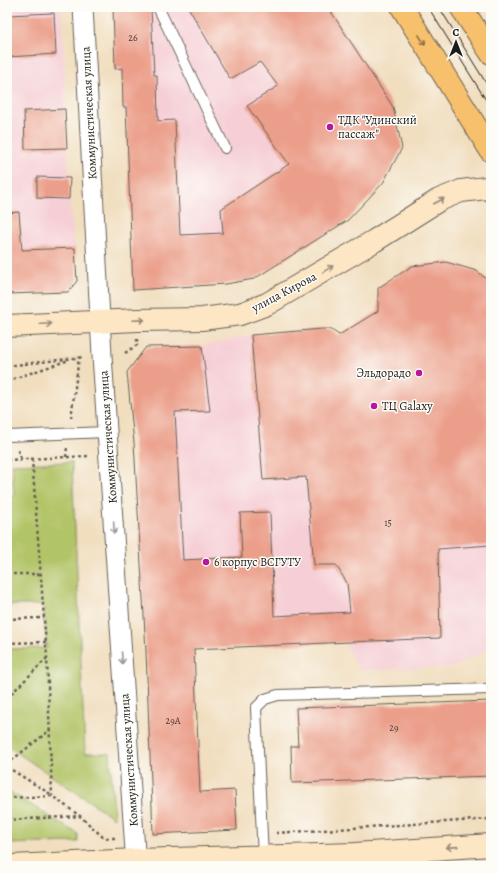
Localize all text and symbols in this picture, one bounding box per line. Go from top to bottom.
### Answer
north arrow [436,22,476,62]
text: С [453,25,460,40]
house number: 26 [128,31,138,44]
one-way arrow [419,34,427,46]
street label: Коммунистическая улица [78,46,100,180]
place label: ТДК "Удинский пассаж" [338,112,417,142]
marker: ТДК "Удинский пассаж" [325,122,335,132]
one-way arrow [432,197,444,204]
one-way arrow [322,264,334,272]
street label: улица Кирова [248,268,320,316]
one-way arrow [132,316,145,324]
one-way arrow [39,320,52,328]
place label: Эльдорадо [357,365,411,381]
marker: Эльдорадо [414,368,424,378]
street label: Коммунистическая улица [95,370,121,504]
place label: ТЦ Galaxy [382,398,433,414]
marker: ТЦ Galaxy [369,401,379,411]
house number: 15 [384,516,392,529]
one-way arrow [110,521,117,534]
place label: 6 корпус ВСГУТУ [214,554,301,570]
marker: 6 корпус ВСГУТУ [201,557,211,567]
one-way arrow [119,651,126,664]
street label: Коммунистическая улица [116,693,142,827]
house number: 29А [165,714,181,727]
house number: 29 [389,721,399,734]
one-way arrow [446,844,459,851]

